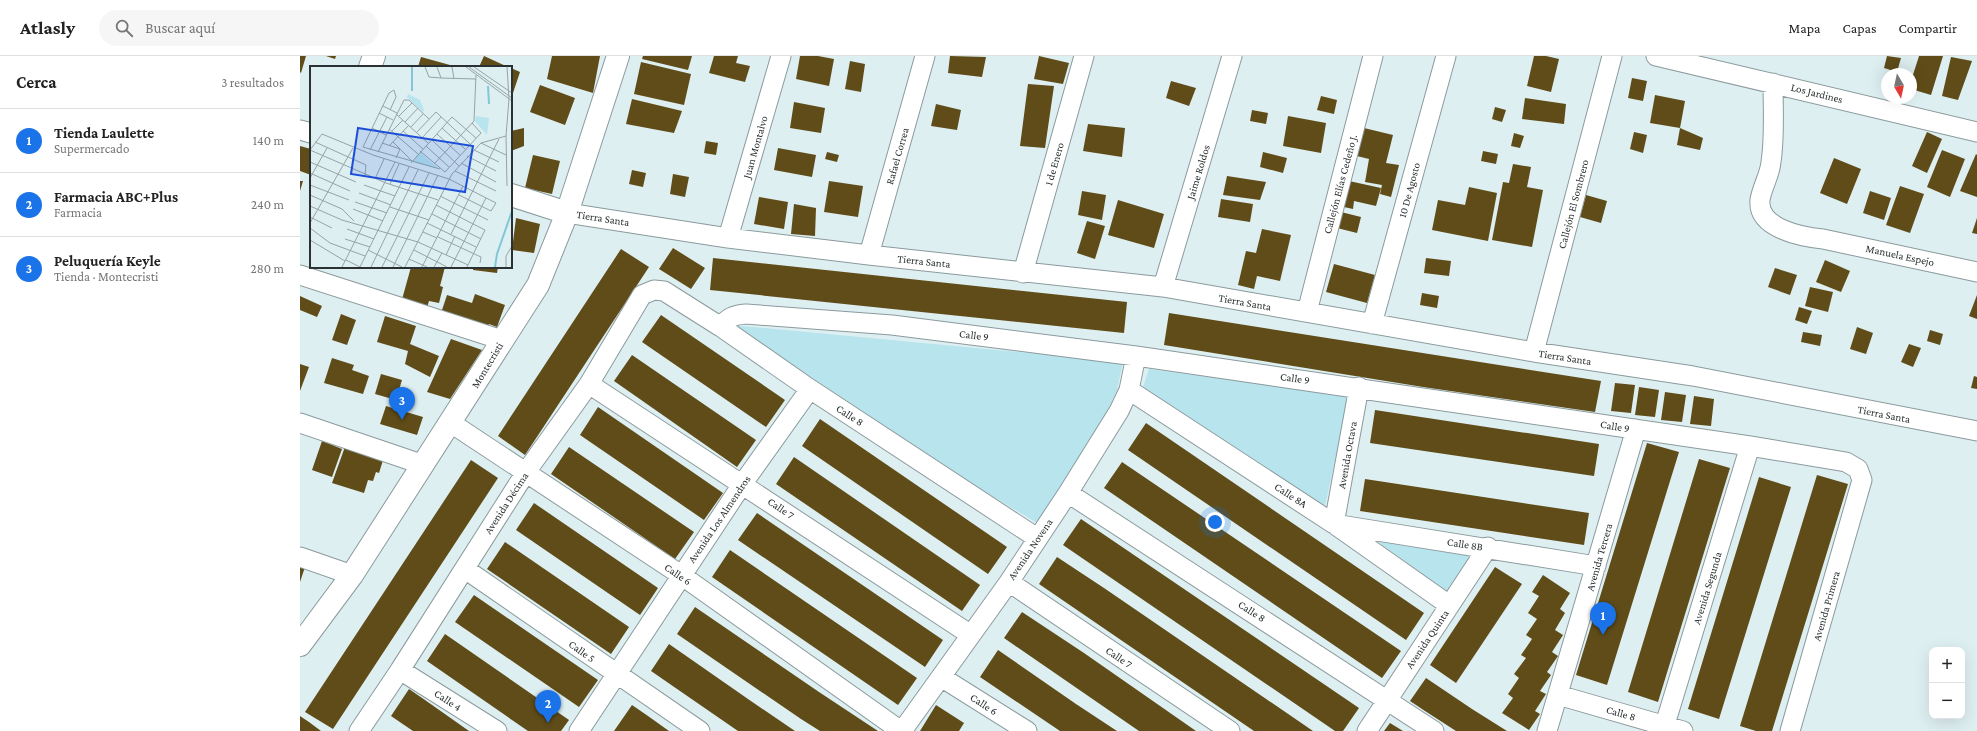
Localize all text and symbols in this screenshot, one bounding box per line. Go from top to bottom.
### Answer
search box [99,10,379,46]
text: Atlasly [20,17,75,38]
icon: search [113,17,135,39]
text: Buscar aquí [145,20,215,36]
text: Mapa [1789,20,1821,36]
text: Capas [1843,20,1877,36]
text: Compartir [1899,20,1957,36]
inset map [310,66,512,268]
north arrow [1881,68,1917,104]
text: Cerca [16,73,56,92]
text: 3 resultados [221,75,284,90]
street label: Los Jardines [1790,81,1844,106]
street label: Juan Montalvo [740,114,771,181]
text: Tienda Laulette [54,125,154,141]
street label: Rafael Correa [883,126,911,186]
text: 1 [27,133,31,148]
text: 140 m [253,133,284,148]
street label: Callejón Elías Cedeño J. [1321,133,1360,235]
text: Supermercado [54,141,129,156]
street label: 1 de Enero [1042,141,1066,187]
street label: Jaime Roldos [1184,143,1213,202]
street label: Callejón El Sombrero [1555,158,1592,250]
street label: 10 De Agosto [1396,161,1423,219]
text: Farmacia ABC+Plus [54,189,178,205]
text: 2 [26,197,32,212]
text: 240 m [251,197,284,212]
text: Farmacia [54,205,102,220]
street label: Tierra Santa [576,208,630,228]
street label: Manuela Espejo [1864,242,1936,269]
street label: Tierra Santa [897,252,951,270]
text: Peluquería Keyle [54,253,161,269]
text: 3 [26,261,32,276]
text: 280 m [251,261,284,276]
text: Tienda · Montecristi [54,269,158,284]
street label: Tierra Santa [1218,291,1272,313]
street label: Calle 9 [958,327,990,343]
street label: Montecristi [469,340,505,390]
street label: Tierra Santa [1538,347,1592,367]
street label: Calle 9 [1279,370,1311,386]
pin: 3 [389,387,415,420]
street label: Calle 8 [834,402,866,428]
street label: Tierra Santa [1857,403,1911,425]
street label: Calle 9 [1599,418,1631,434]
street label: Avenida Octava [1335,420,1359,490]
street label: Avenida Décima [482,470,530,536]
street label: Avenida Los Almendros [685,473,753,565]
street label: Calle 8A [1272,480,1310,510]
street label: Calle 7 [766,495,796,521]
your location [1205,512,1225,532]
street label: Avenida Novena [1005,516,1055,582]
street label: Avenida Tercera [1584,522,1614,592]
street label: Calle 8B [1446,535,1484,553]
street label: Avenida Segunda [1690,550,1725,626]
street label: Calle 6 [662,561,694,587]
street label: Avenida Primera [1810,570,1842,642]
street label: Calle 8 [1236,598,1268,624]
pin: 1 [1590,602,1616,635]
street label: Avenida Quinta [1403,607,1451,671]
street label: Calle 5 [567,638,597,664]
street label: Calle 7 [1104,644,1134,670]
map controls [1929,647,1965,719]
button: + [1929,647,1965,683]
button: − [1929,683,1965,719]
street label: Calle 4 [432,687,464,713]
pin: 2 [535,690,561,723]
street label: Calle 6 [968,691,1000,717]
street label: Calle 8 [1605,703,1637,723]

